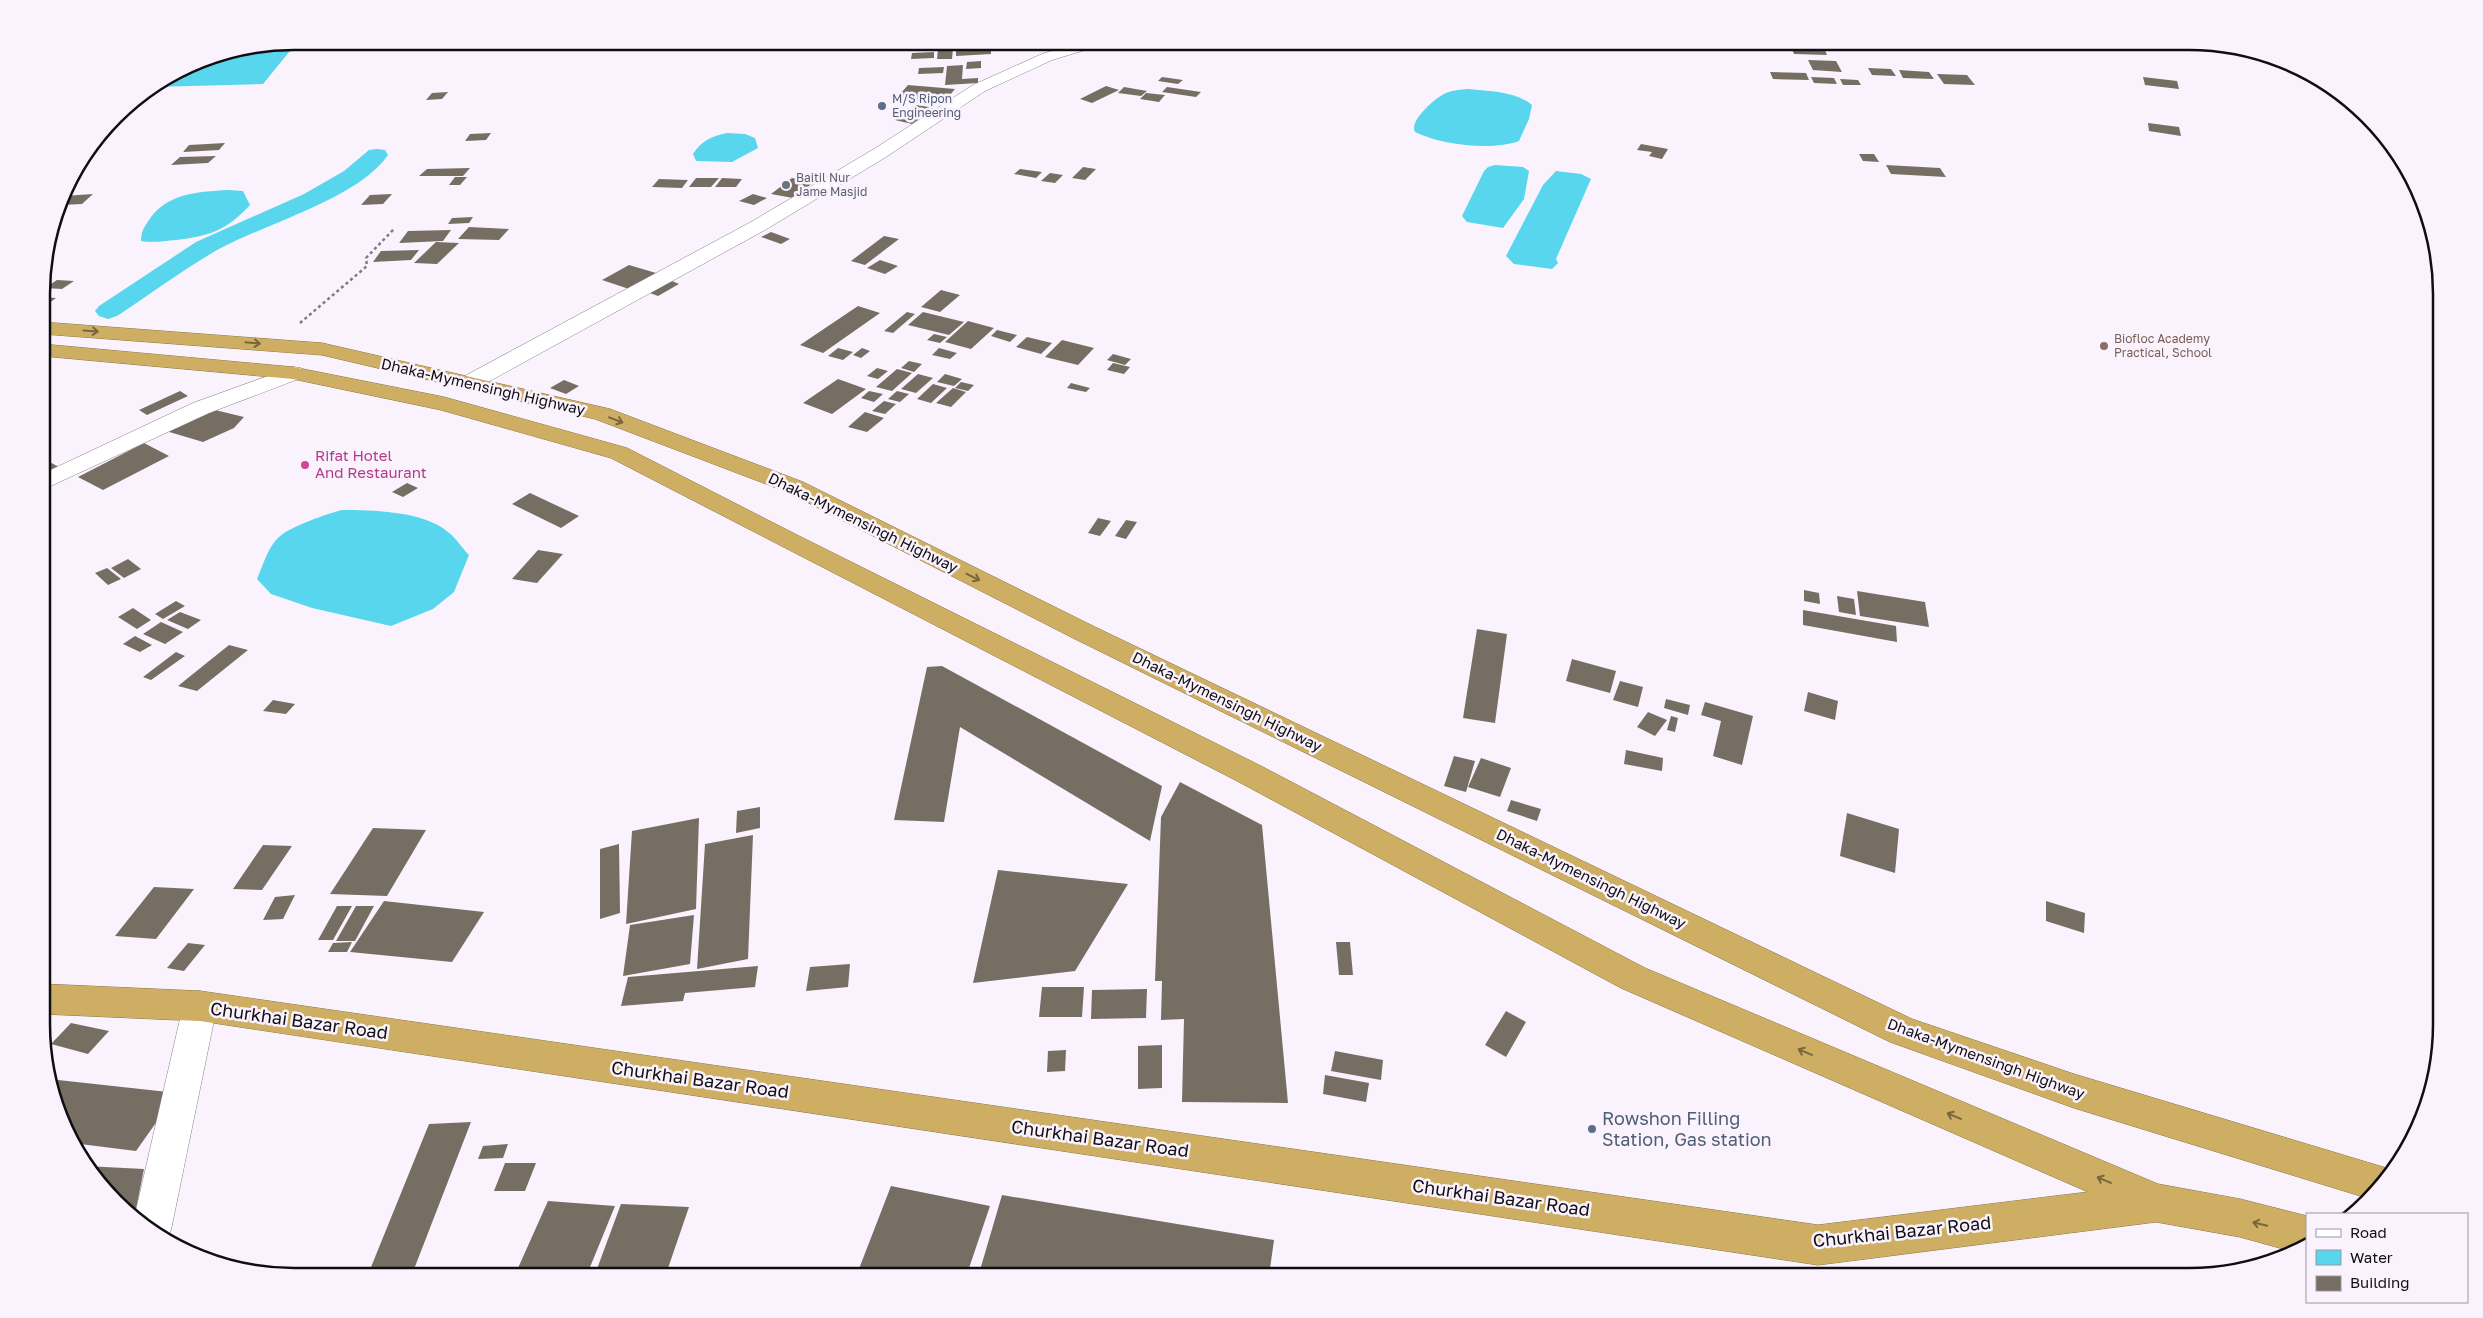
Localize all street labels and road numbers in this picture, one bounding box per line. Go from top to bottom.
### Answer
street label: Dhaka-Mymensingh Highway [380,354,588,418]
street label: Dhaka-Mymensingh Highway [766,468,962,576]
street label: Dhaka-Mymensingh Highway [1130,647,1326,755]
street label: Dhaka-Mymensingh Highway [1494,824,1690,932]
street label: Churkhai Bazar Road [209,997,389,1043]
street label: Dhaka-Mymensingh Highway [1885,1014,2088,1102]
street label: Churkhai Bazar Road [610,1056,790,1102]
street label: Churkhai Bazar Road [1010,1115,1190,1161]
street label: Churkhai Bazar Road [1411,1174,1591,1220]
street label: Churkhai Bazar Road [1812,1211,1992,1251]

